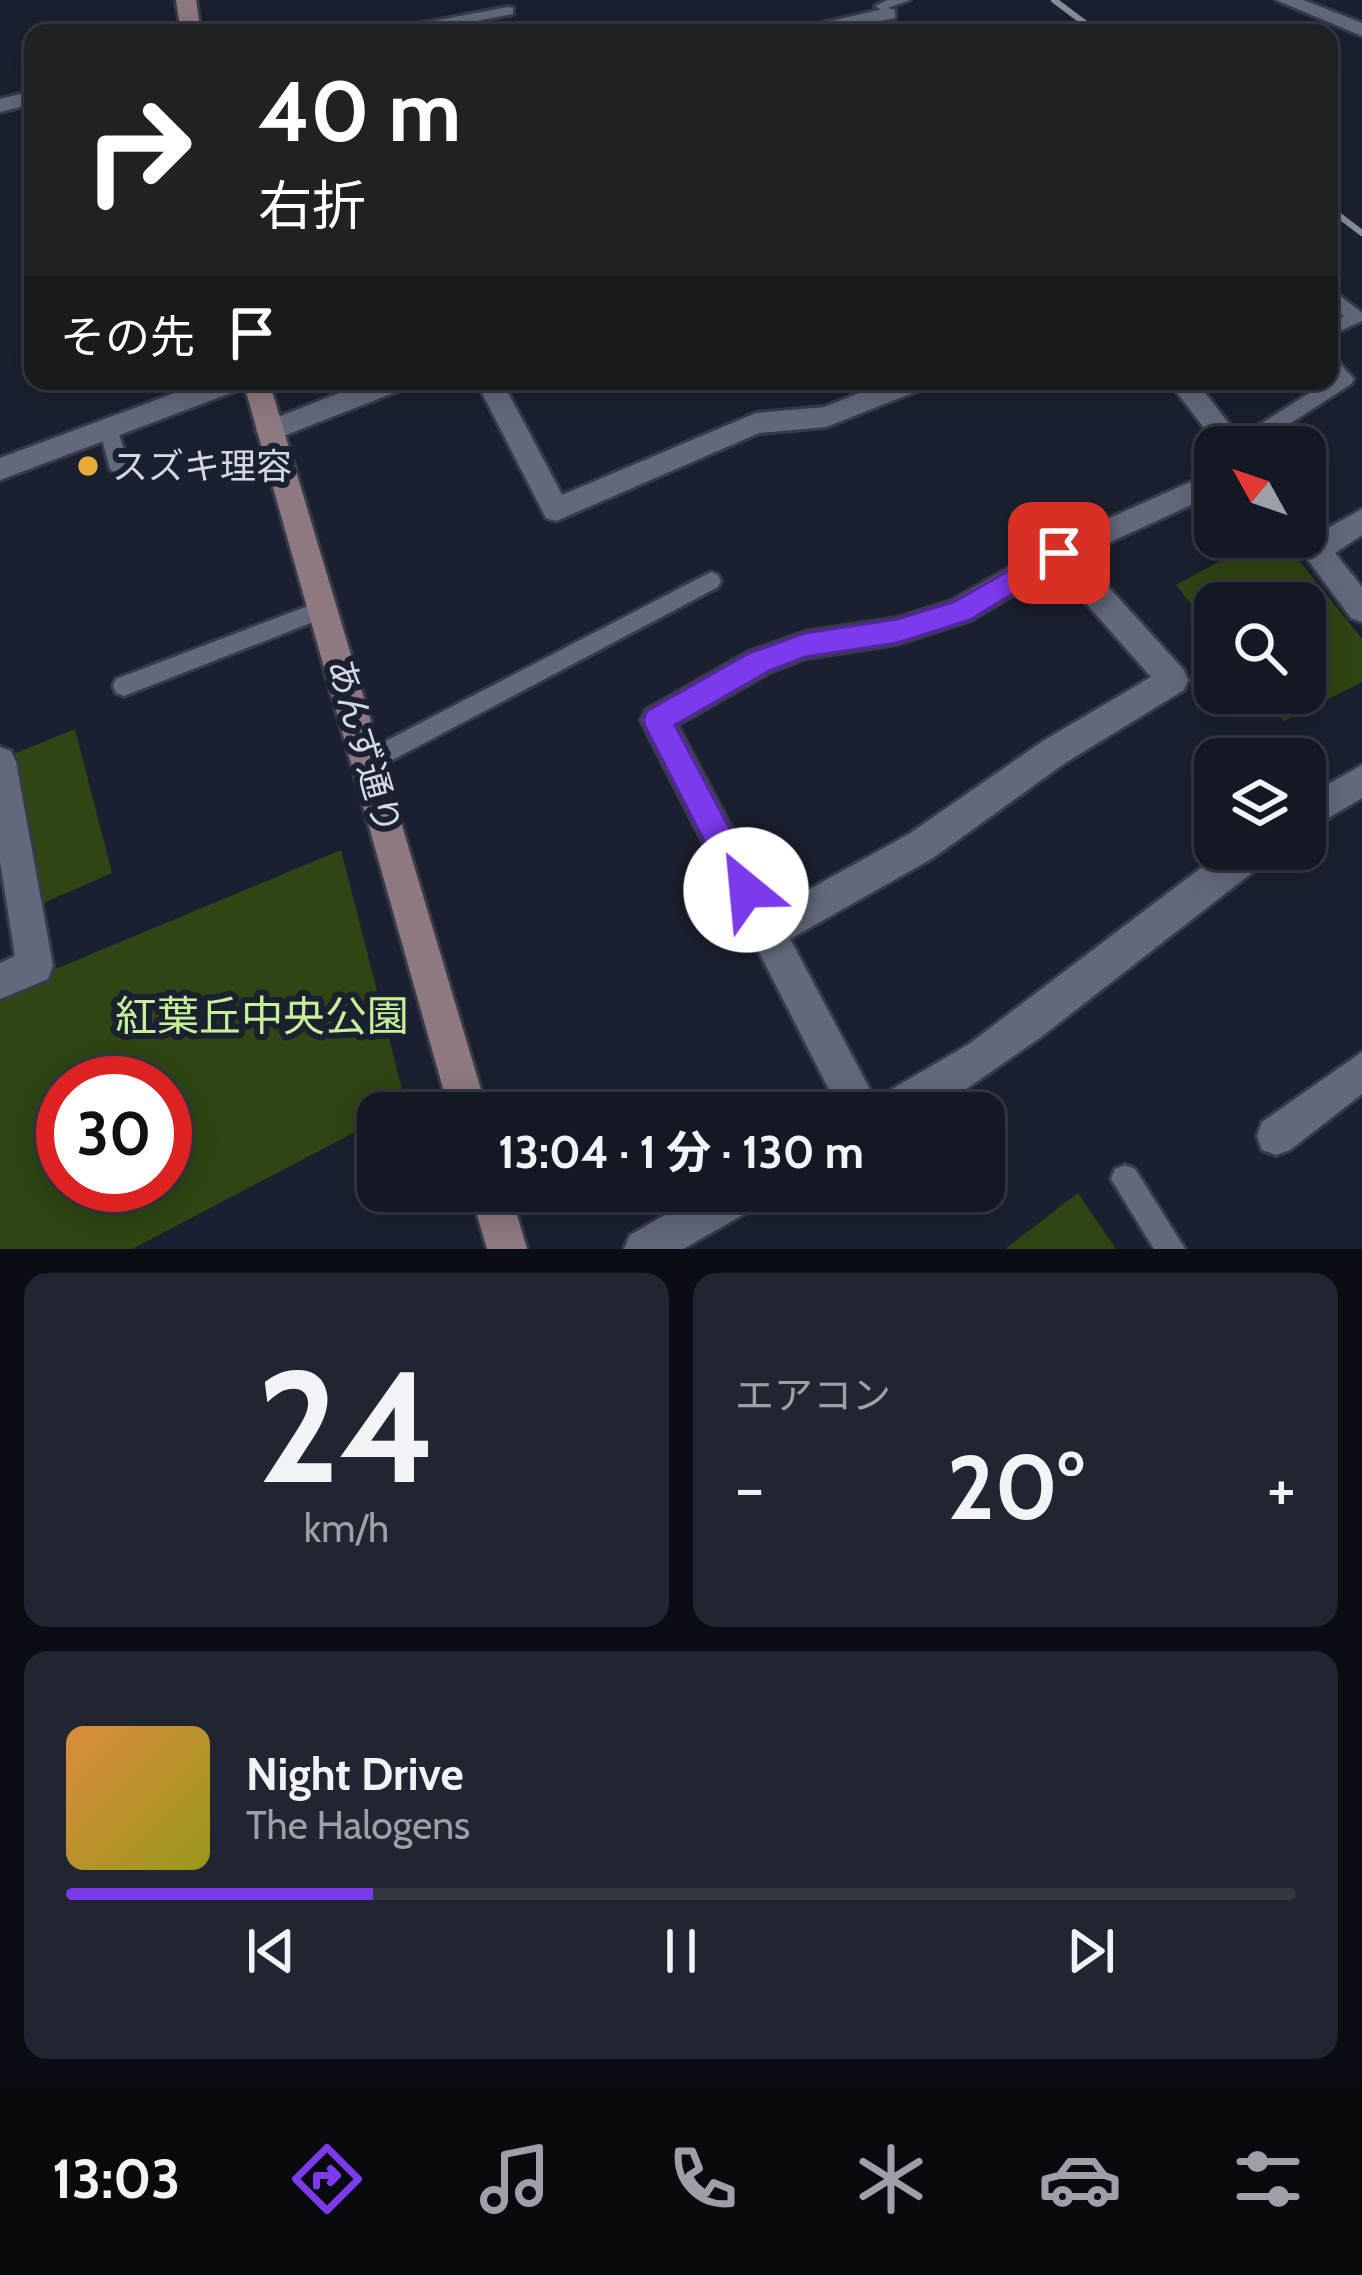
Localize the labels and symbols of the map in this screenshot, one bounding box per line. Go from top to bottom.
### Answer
north arrow [1194,426,1326,558]
place label: スズキ理容 [112,444,292,488]
marker: スズキ理容 [75,453,101,479]
pin [1008,502,1110,604]
street label: あんず通り [319,653,411,839]
position arrow [683,827,809,953]
park label: 紅葉丘中央公園 [115,990,409,1042]
speed limit sign: 30 [36,1056,192,1212]

